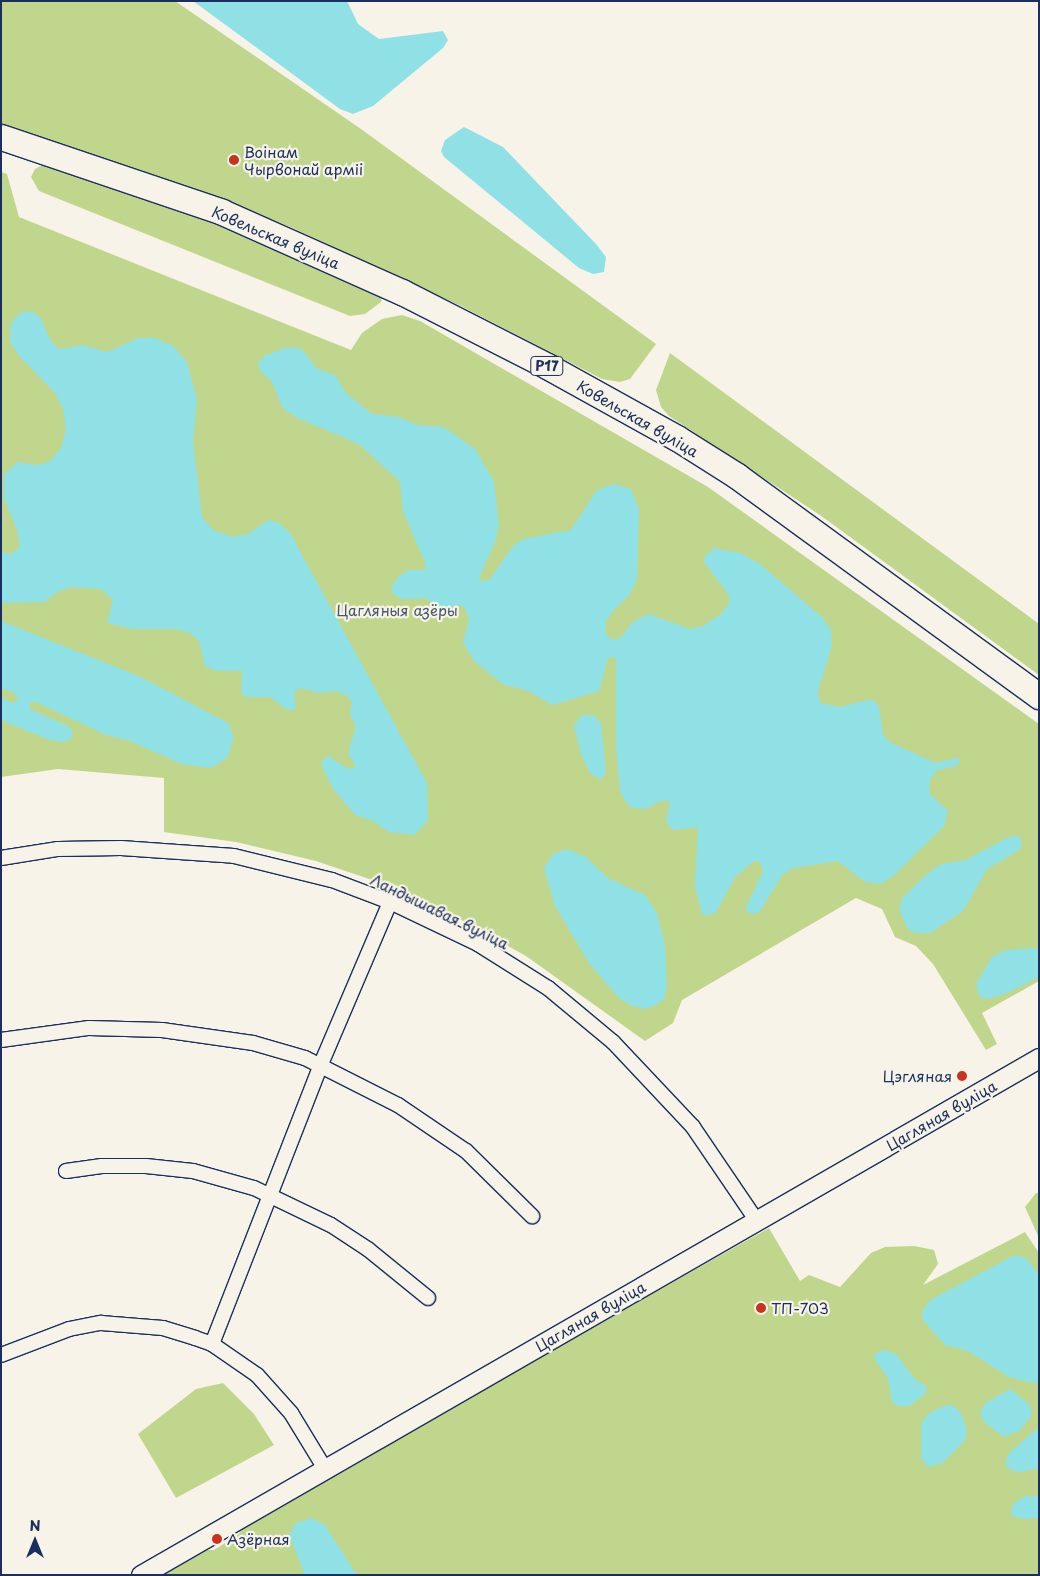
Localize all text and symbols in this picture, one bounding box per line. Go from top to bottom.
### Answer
place label: Воінам Чырвонай арміі [244,142,363,177]
marker: Воінам Чырвонай арміі [228,154,240,166]
street label: Ковельская вуліца [209,202,343,272]
road number: Р17 [530,354,564,378]
street label: Ковельская вуліца [574,376,702,460]
park label: Цагляныя азёры [336,601,458,619]
street label: Ландышавая вуліца [368,870,512,952]
place label: Цэгляная [883,1067,952,1085]
marker: Цэгляная [956,1070,968,1082]
street label: Цагляная вуліца [882,1076,1000,1154]
street label: Цагляная вуліца [531,1277,649,1355]
place label: ТП-703 [771,1299,829,1317]
marker: ТП-703 [755,1302,767,1314]
text: N [29,1515,41,1536]
north arrow [10,1516,60,1566]
place label: Азёрная [227,1530,290,1548]
marker: Азёрная [211,1533,223,1545]

